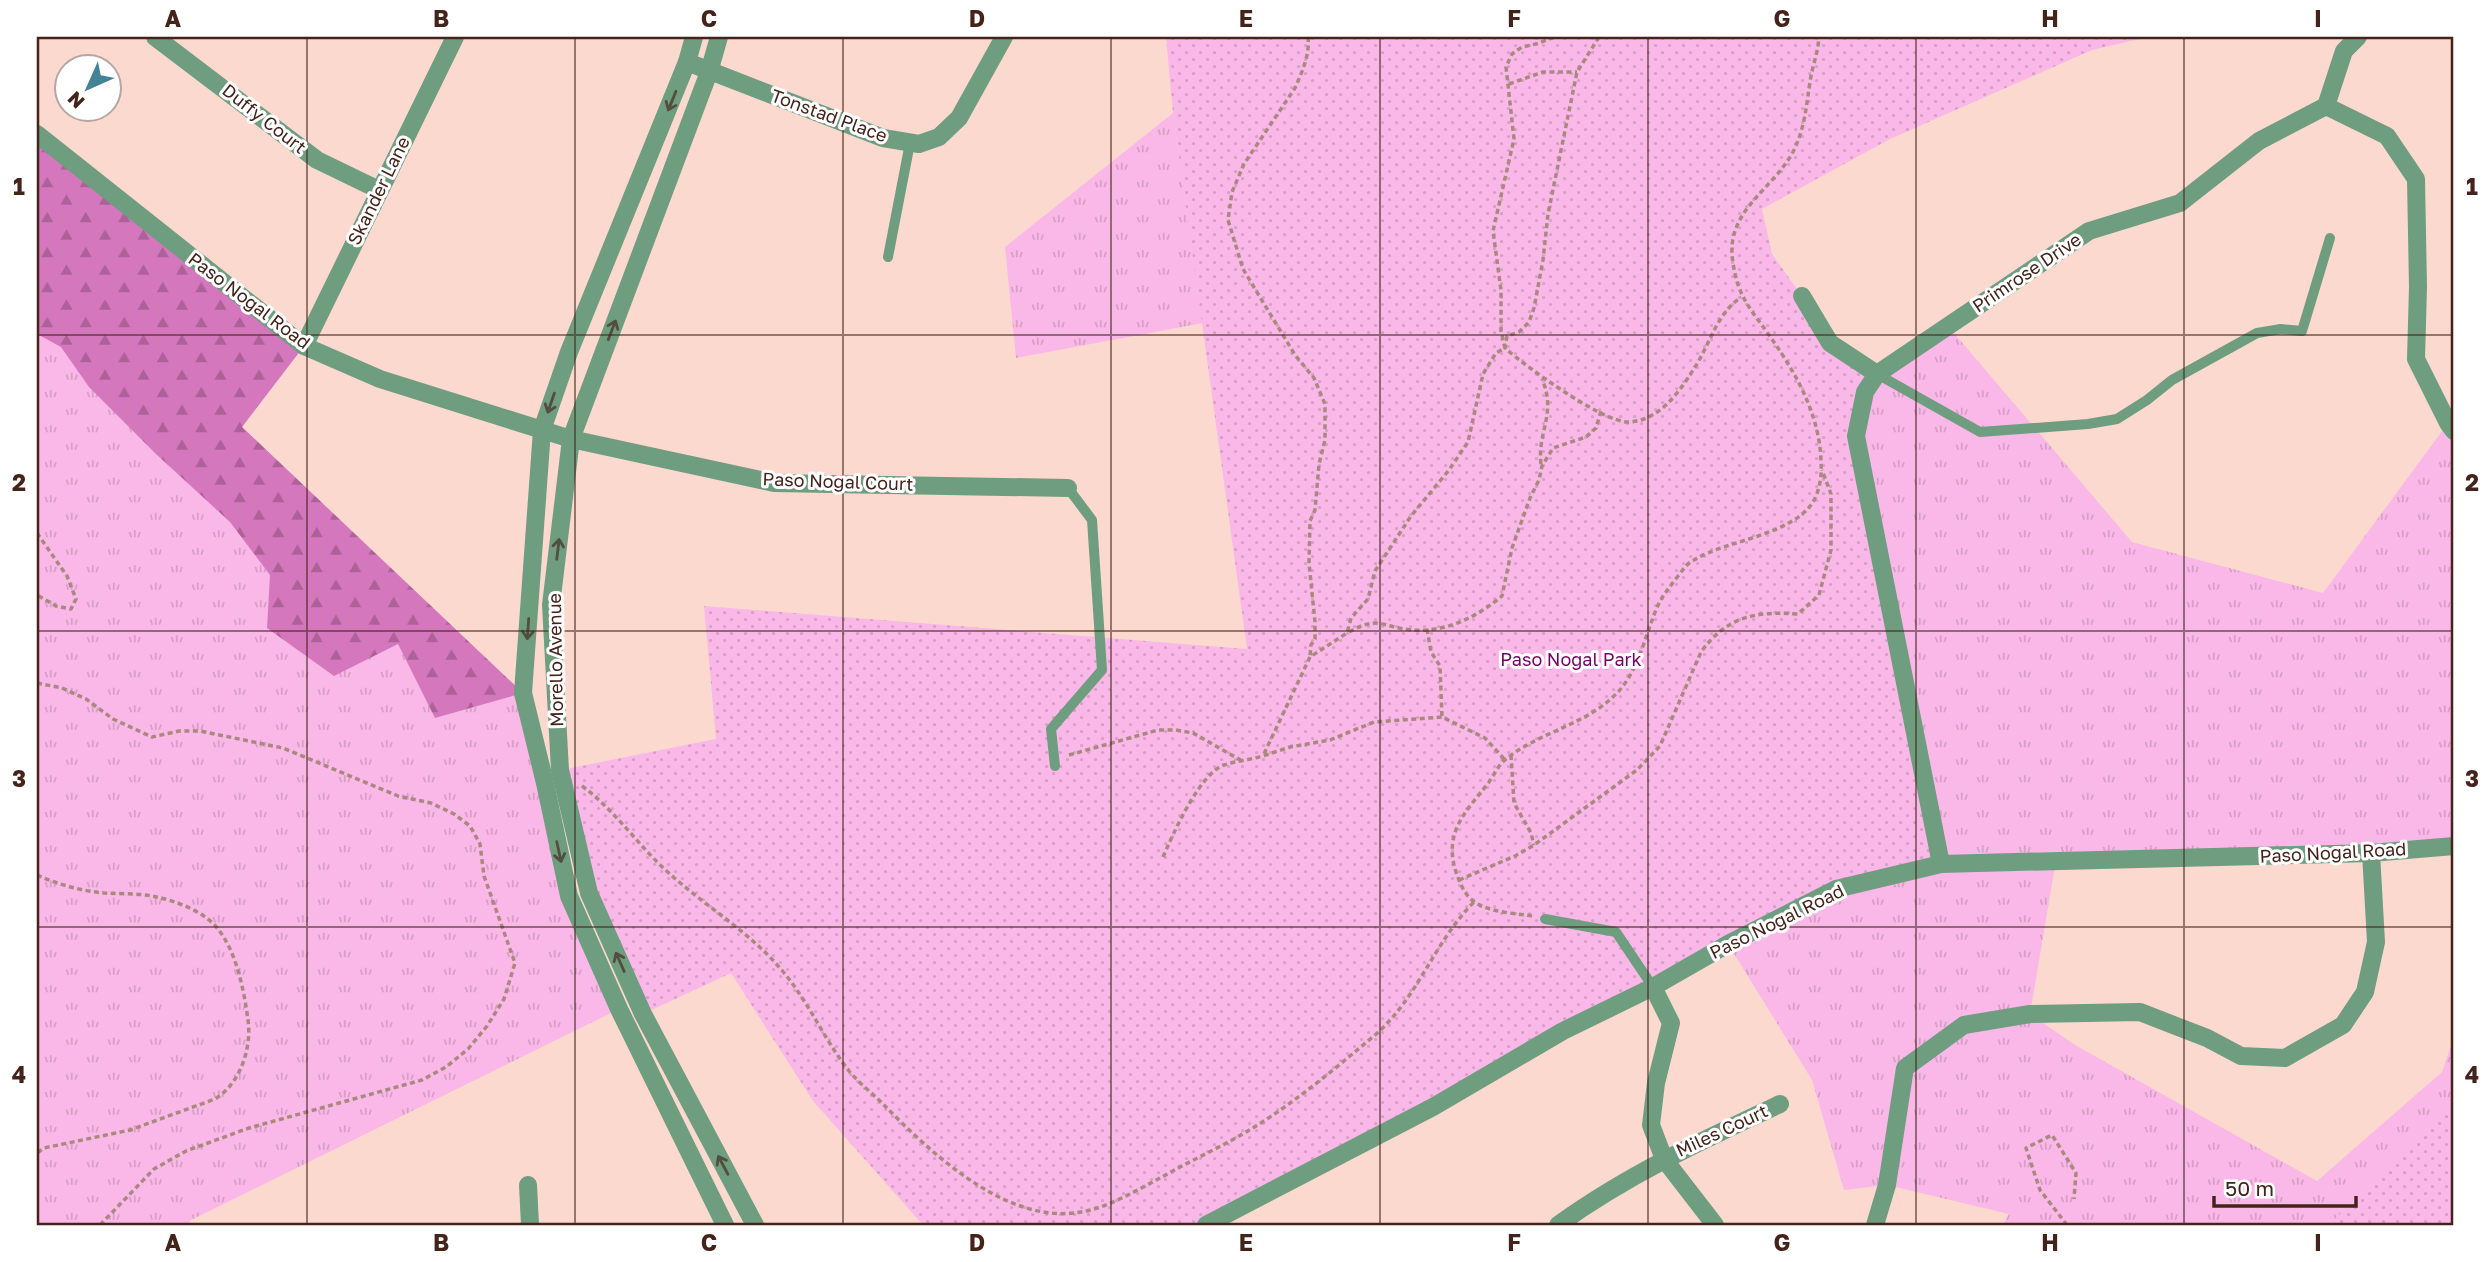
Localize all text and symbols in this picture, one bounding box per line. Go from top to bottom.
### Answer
text: A [165,4,182,32]
text: B [433,4,449,32]
text: C [701,4,717,32]
text: D [969,4,985,32]
text: E [1239,4,1253,32]
text: F [1507,4,1521,32]
text: G [1774,4,1790,32]
text: H [2041,4,2059,32]
text: I [2314,4,2322,32]
north arrow [52,52,122,122]
street label: Duffy Court [218,79,311,158]
street label: Tonstad Place [768,84,890,146]
text: N [62,87,89,114]
one-way arrow [664,90,677,112]
street label: Skander Lane [342,133,414,248]
text: 1 [13,172,25,200]
text: 1 [2466,172,2478,200]
street label: Primrose Drive [1968,228,2085,317]
street label: Paso Nogal Road [184,247,315,353]
one-way arrow [607,320,620,342]
one-way arrow [544,392,556,414]
street label: Paso Nogal Court [762,467,914,495]
text: 2 [12,468,26,496]
text: 2 [2465,468,2479,496]
one-way arrow [552,539,565,561]
street label: Morello Avenue [543,593,567,727]
one-way arrow [521,617,534,640]
park label: Paso Nogal Park [1500,648,1642,670]
text: 3 [12,764,26,792]
text: 3 [2465,764,2479,792]
street label: Paso Nogal Road [2259,837,2407,867]
one-way arrow [553,840,567,863]
street label: Paso Nogal Road [1706,879,1847,963]
one-way arrow [613,952,626,973]
text: 4 [12,1060,26,1088]
text: 4 [2465,1060,2479,1088]
street label: Miles Court [1672,1099,1771,1161]
one-way arrow [716,1155,730,1176]
scale bar [2214,1164,2356,1208]
text: 50 m [2225,1175,2274,1201]
text: A [165,1228,182,1256]
text: B [433,1228,449,1256]
text: C [701,1228,717,1256]
text: D [969,1228,985,1256]
text: E [1239,1228,1253,1256]
text: F [1507,1228,1521,1256]
text: G [1774,1228,1790,1256]
text: H [2041,1228,2059,1256]
text: I [2314,1228,2322,1256]

